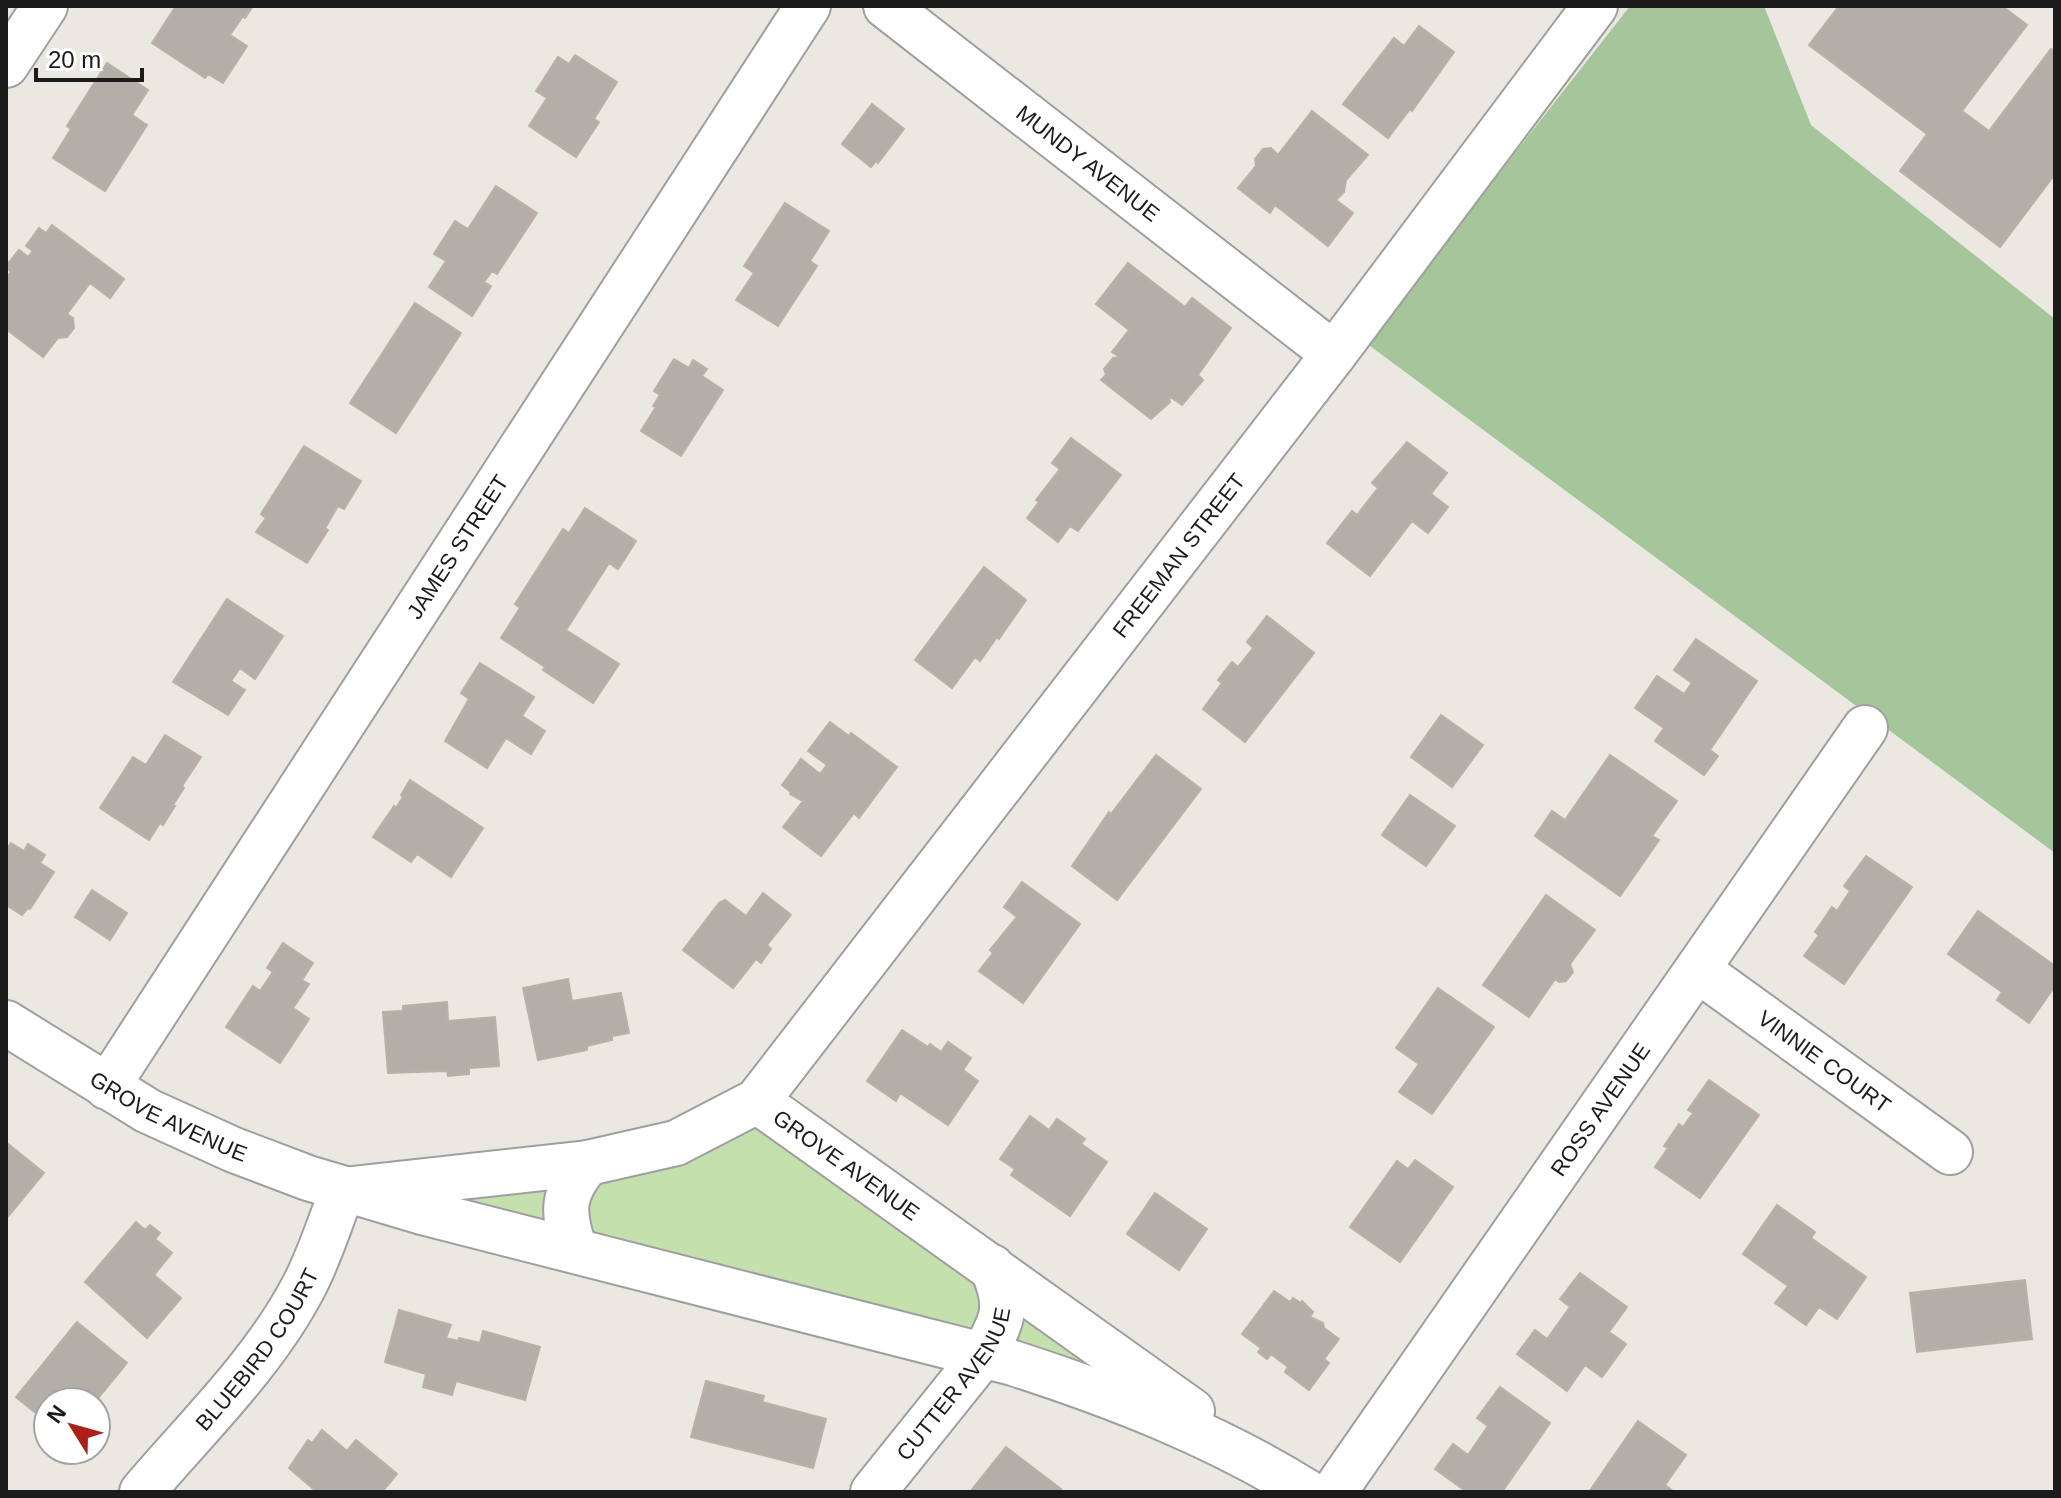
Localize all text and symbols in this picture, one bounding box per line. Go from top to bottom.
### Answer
scale bar [36,32,142,82]
text: 20 m [48,46,101,73]
street label: MUNDY AVENUE [1011,100,1164,227]
street label: FREEMAN STREET [1108,469,1250,643]
street label: JAMES STREET [402,470,514,624]
street label: VINNIE COURT [1753,1006,1895,1118]
street label: ROSS AVENUE [1546,1038,1655,1181]
street label: GROVE AVENUE [85,1066,251,1167]
street label: GROVE AVENUE [768,1105,924,1226]
street label: BLUEBIRD COURT [191,1264,324,1435]
street label: CUTTER AVENUE [891,1305,1015,1465]
north arrow [32,1386,112,1466]
text: N [42,1400,71,1428]

